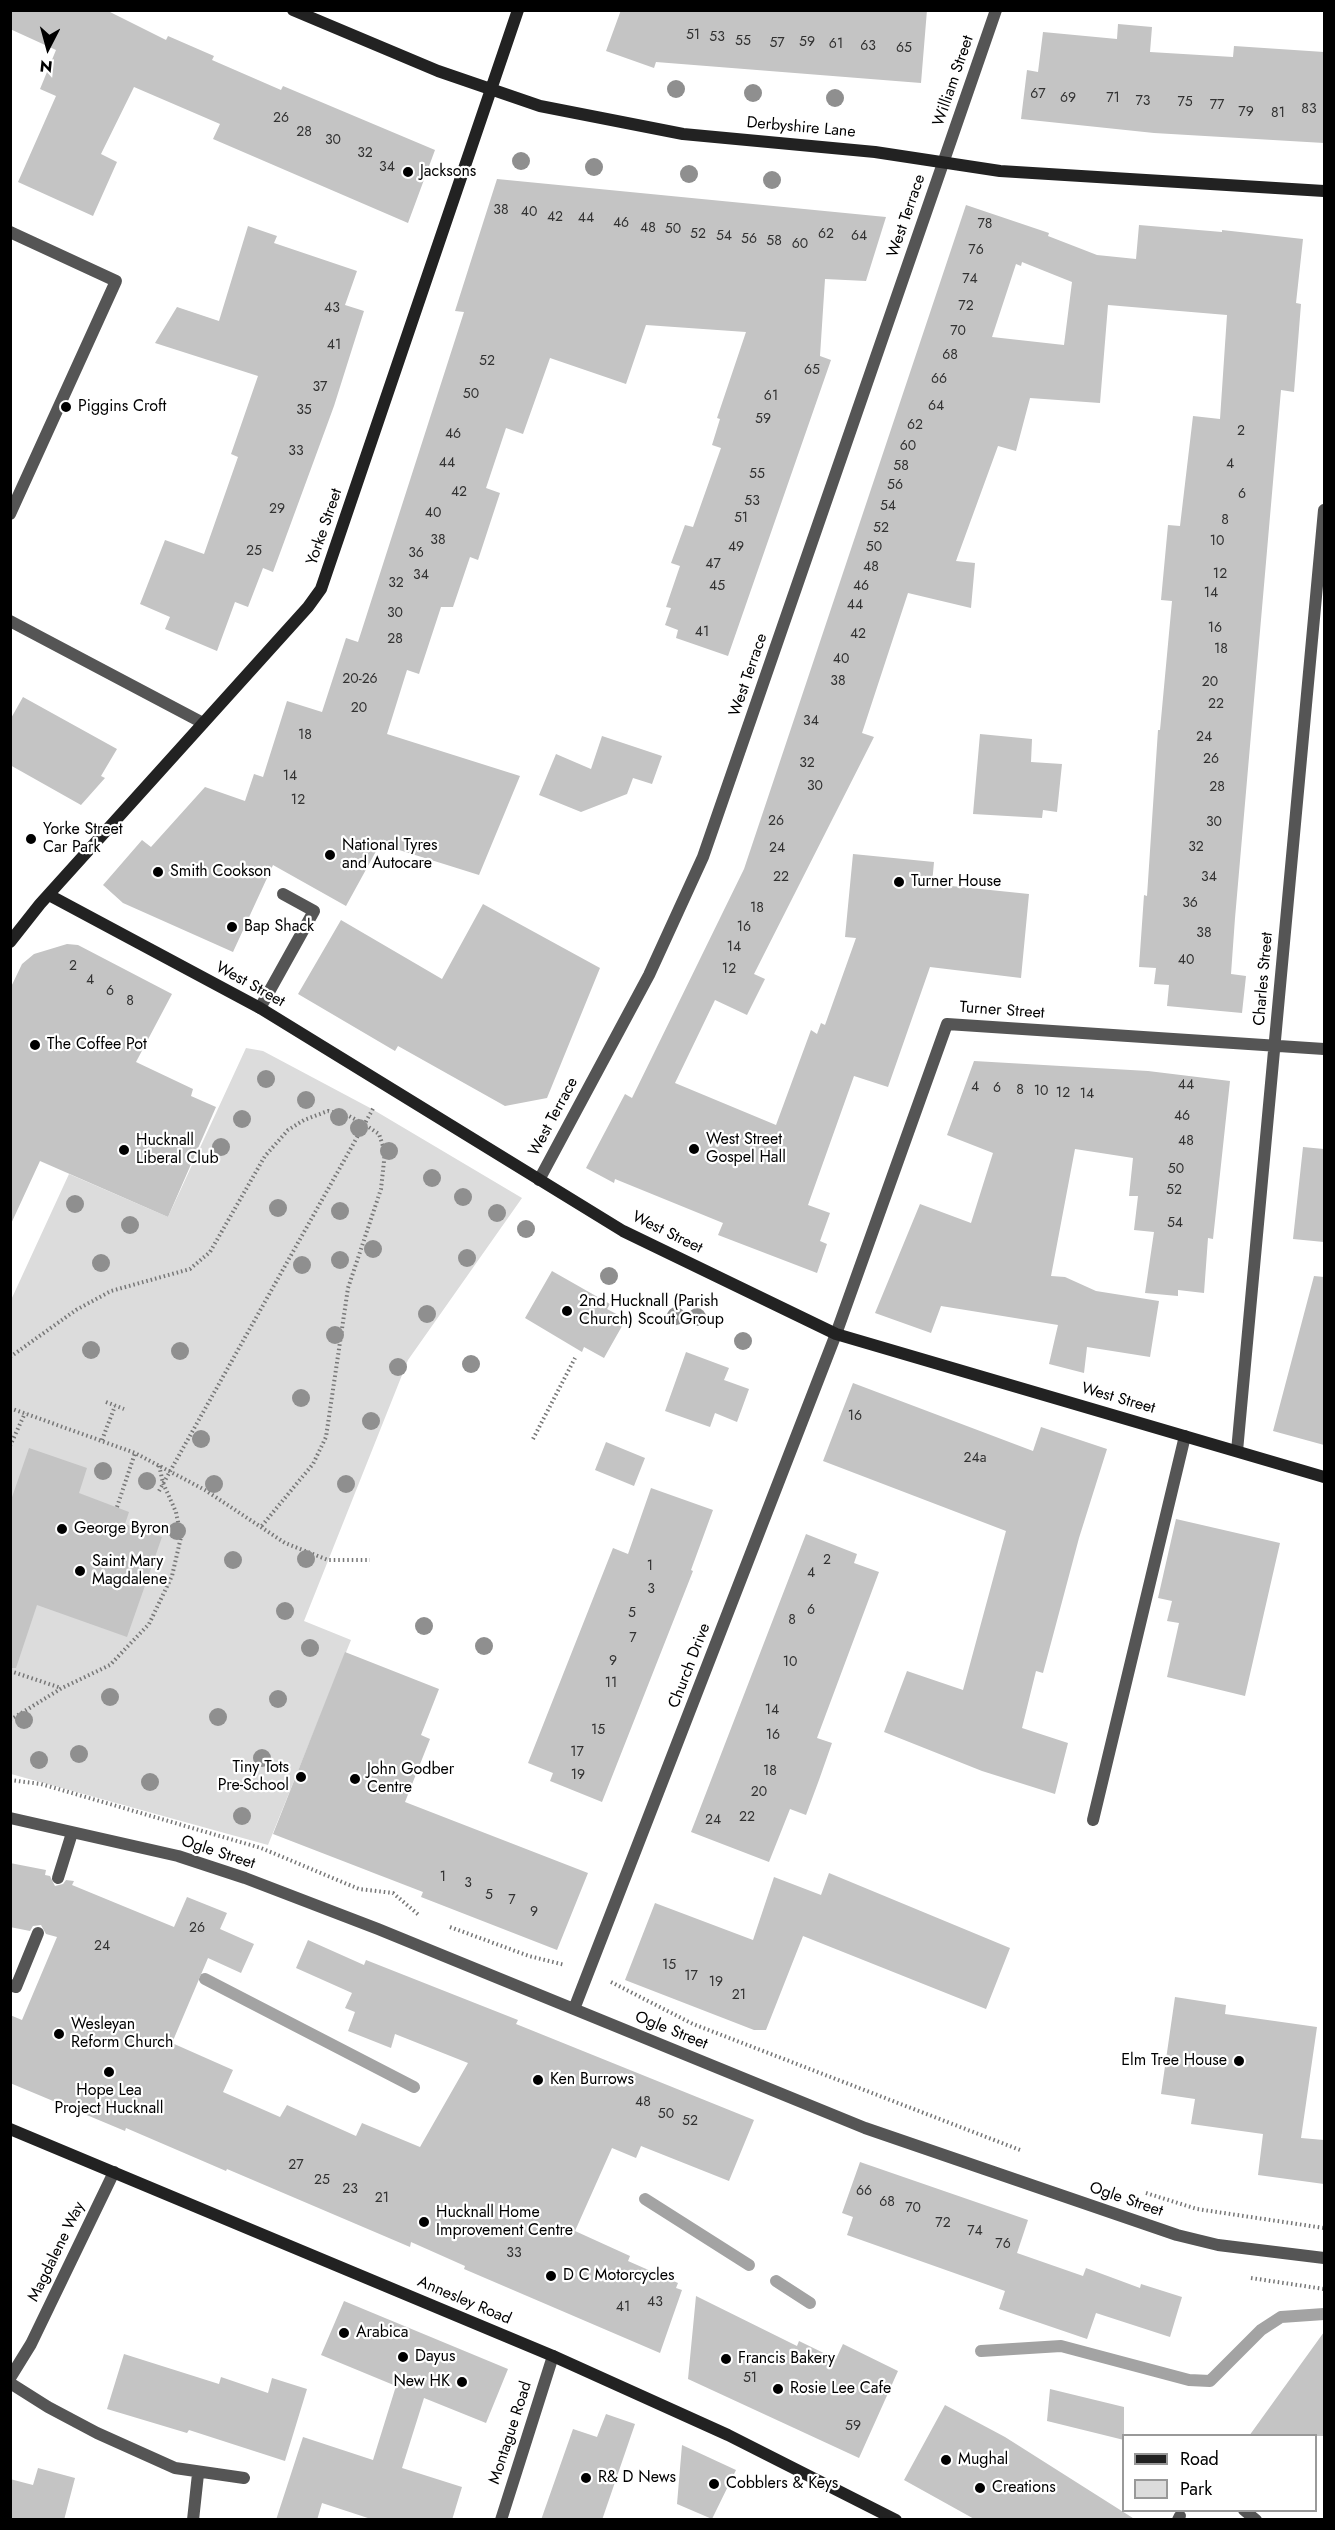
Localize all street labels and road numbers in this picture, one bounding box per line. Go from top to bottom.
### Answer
street label: William Street [930,33,978,129]
street label: Derbyshire Lane [746,114,856,142]
street label: West Terrace [884,172,930,260]
street label: Yorke Street [303,486,347,568]
street label: West Terrace [726,631,772,719]
street label: Charles Street [1250,931,1278,1027]
street label: West Street [212,958,288,1012]
street label: Turner Street [959,998,1045,1024]
street label: West Terrace [525,1074,583,1160]
street label: West Street [629,1208,705,1258]
street label: West Street [1079,1379,1157,1419]
street label: Church Drive [665,1621,715,1711]
street label: Ogle Street [179,1832,257,1874]
street label: Ogle Street [632,2008,710,2054]
street label: Ogle Street [1087,2178,1165,2222]
street label: Magdalene Way [25,2199,89,2305]
street label: Annesley Road [414,2273,514,2329]
street label: Montague Road [485,2379,537,2487]

